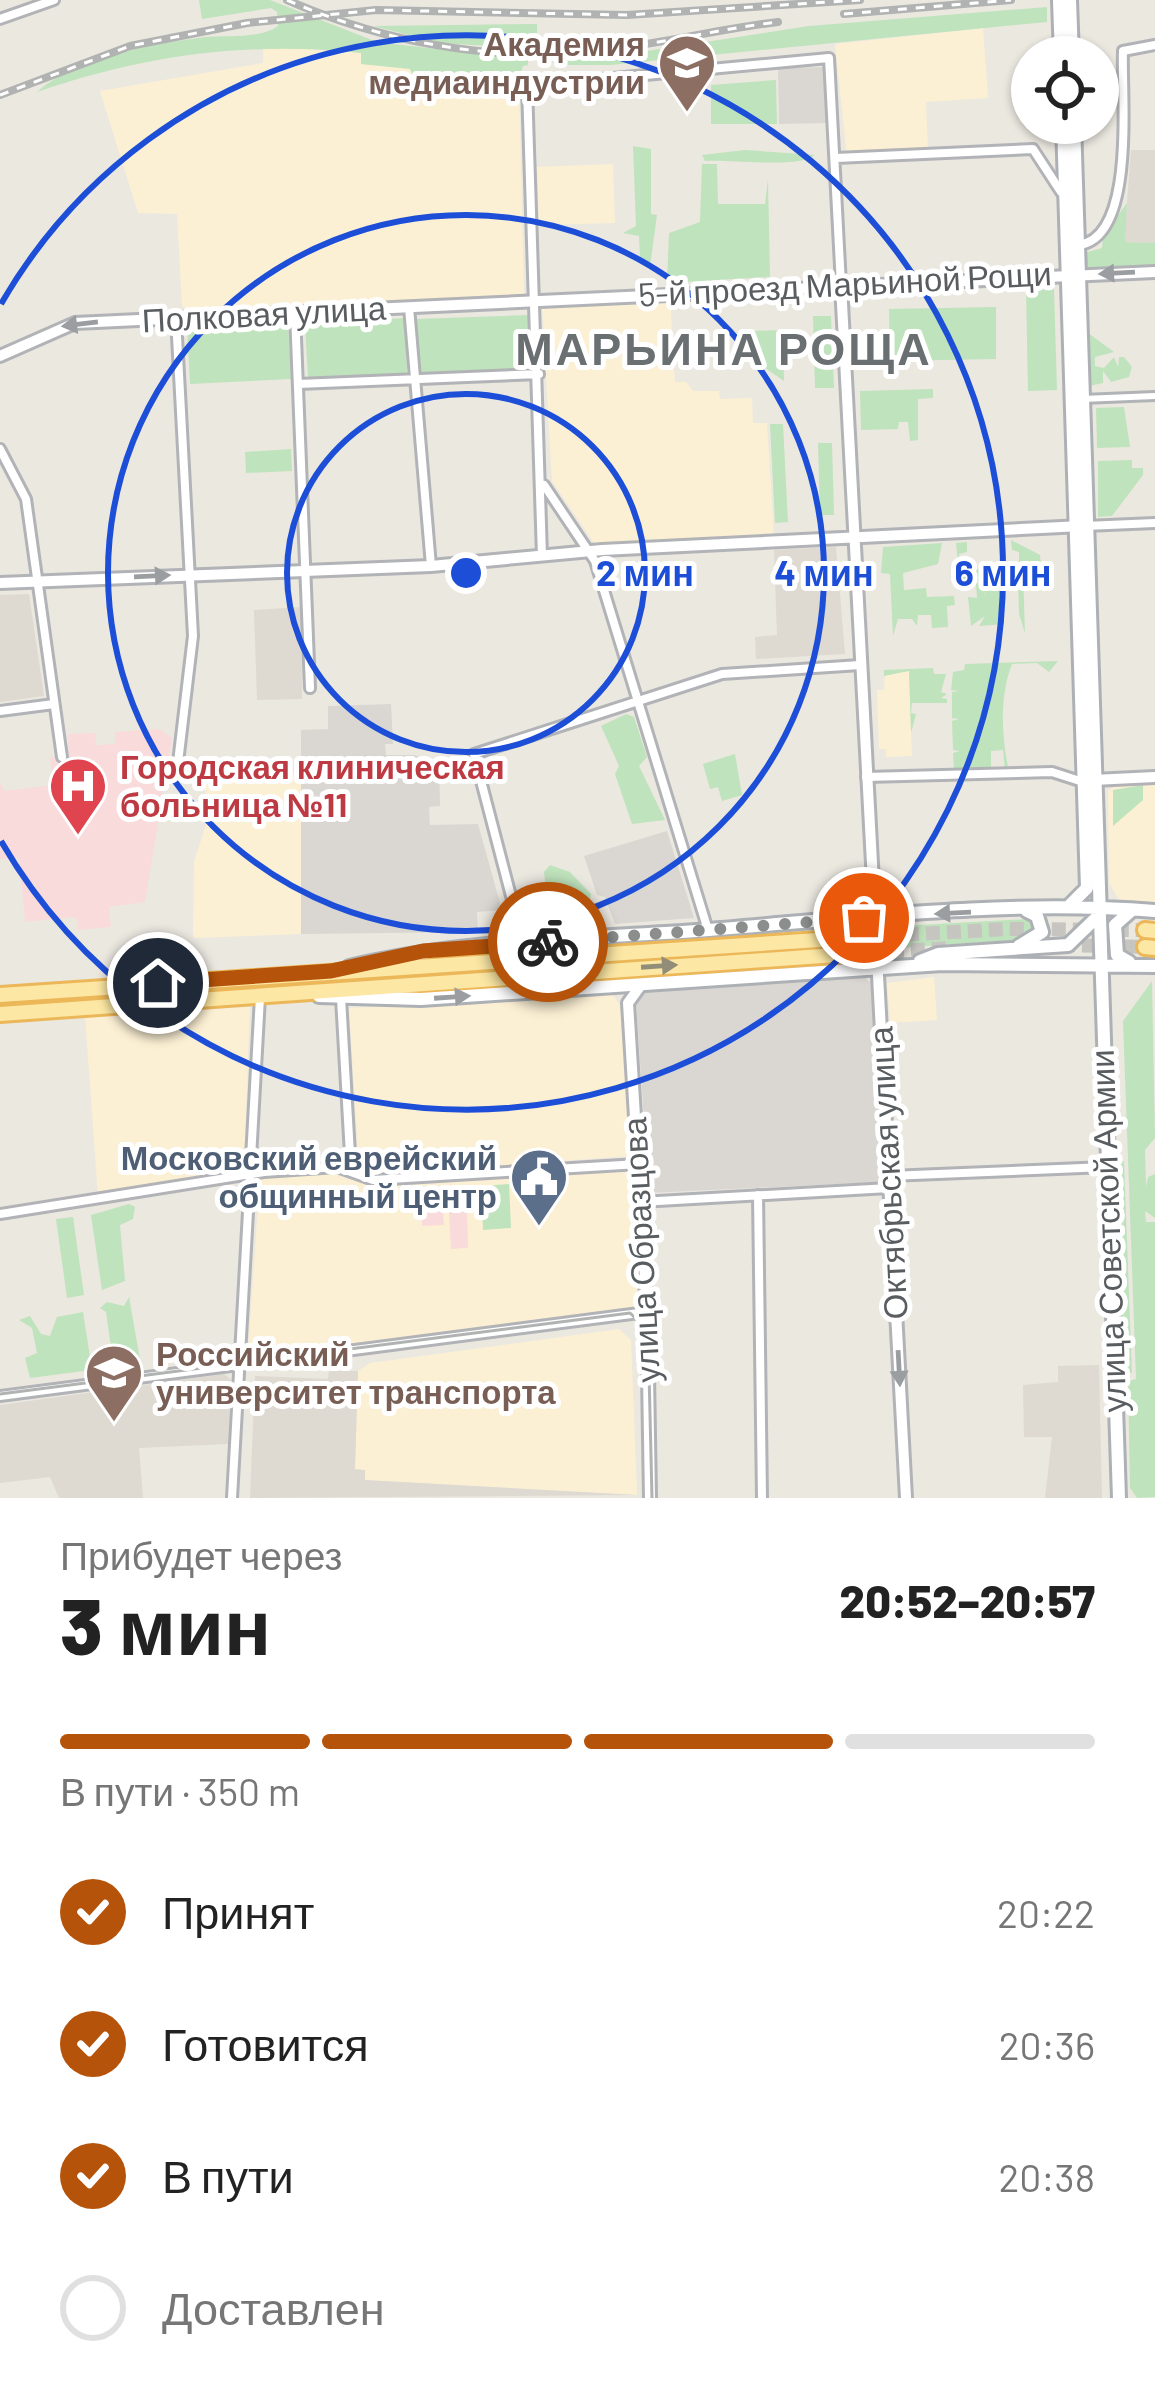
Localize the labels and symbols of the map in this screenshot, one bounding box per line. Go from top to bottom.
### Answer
place label: Академия медиаиндустрии [368,23,645,101]
school or university icon: Академия медиаиндустрии [656,32,718,114]
street label: 5-й проезд Марьиной Рощи [637,252,1053,314]
one-way arrow [1097,264,1135,283]
street label: Полковая улица [141,287,388,339]
one-way arrow [61,315,98,334]
district label: МАРЬИНА РОЩА [515,320,933,374]
text: 2 мин [596,550,694,593]
text: 4 мин [774,550,874,593]
text: 6 мин [954,550,1052,593]
centre of rings [445,552,487,594]
one-way arrow [134,566,172,585]
place label: Городская клиническая больница №11 [120,746,505,824]
hospital icon: Городская клиническая больница №11 [47,755,109,837]
pin [813,867,915,969]
courier [488,882,608,1002]
one-way arrow [934,903,971,922]
pin [107,932,209,1034]
one-way arrow [641,957,678,976]
one-way arrow [434,987,471,1006]
street label: Октябрьская улица [859,1025,915,1320]
street label: улица Советской Армии [1081,1049,1133,1413]
street label: улица Образцова [613,1116,667,1384]
place label: Московский еврейский общинный центр [121,1137,497,1215]
public building icon: Московский еврейский общинный центр [508,1146,570,1228]
place label: Российский университет транспорта [156,1333,556,1411]
school or university icon: Российский университет транспорта [83,1342,145,1424]
one-way arrow [890,1350,909,1388]

